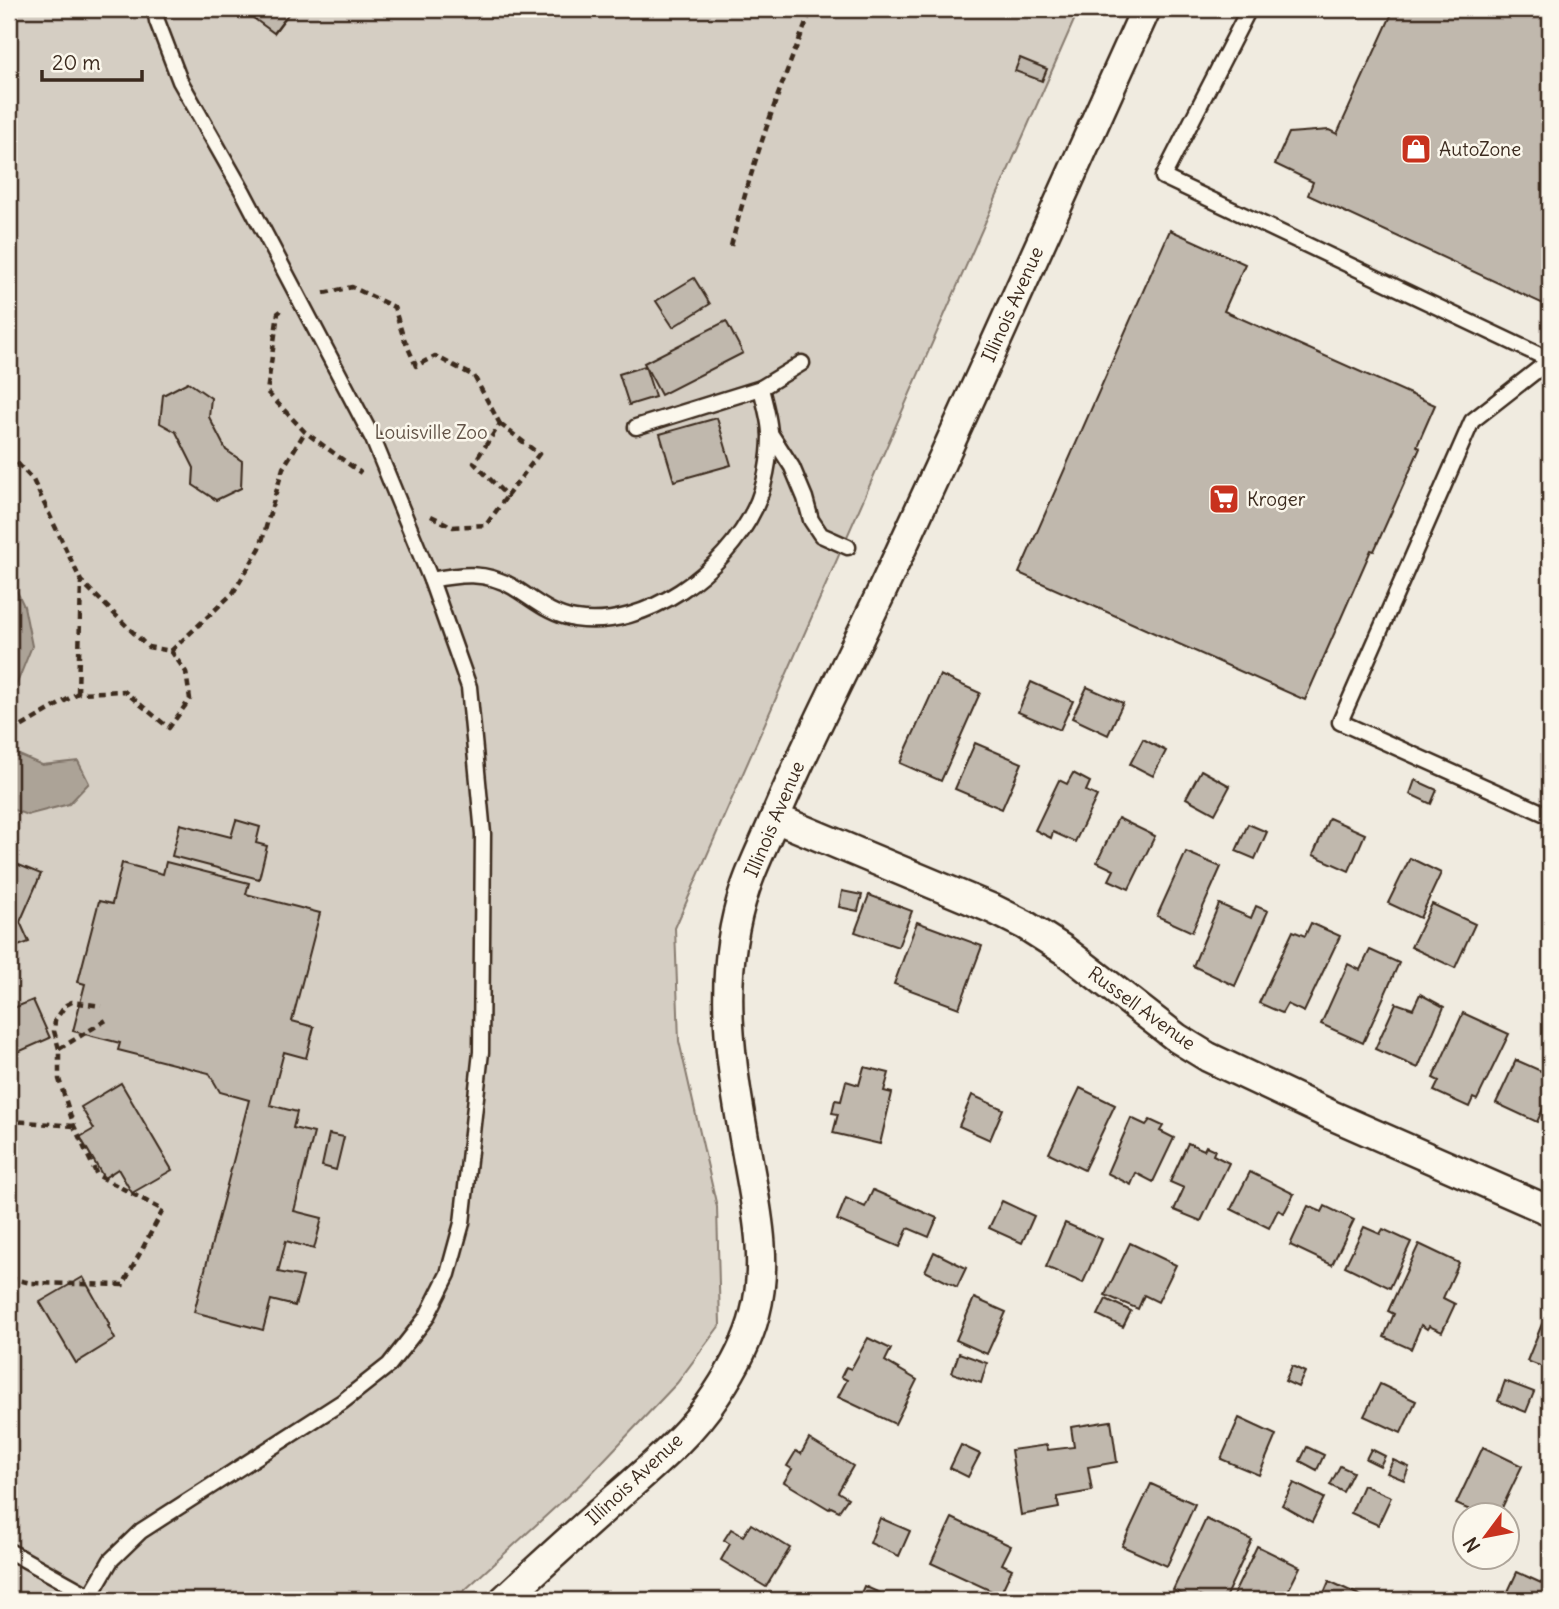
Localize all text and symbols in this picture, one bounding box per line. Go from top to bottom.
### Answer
scale bar [42,38,142,82]
text: 20 m [52,49,101,76]
shop icon: AutoZone [1399,132,1433,166]
place label: AutoZone [1439,137,1521,161]
street label: Illinois Avenue [976,243,1048,365]
park label: Louisville Zoo [374,420,488,444]
supermarket icon: Kroger [1207,482,1241,516]
place label: Kroger [1247,487,1306,511]
street label: Illinois Avenue [739,757,809,881]
street label: Russell Avenue [1083,961,1201,1055]
street label: Illinois Avenue [581,1428,687,1530]
north arrow [1450,1500,1520,1570]
text: N [1458,1533,1485,1557]

